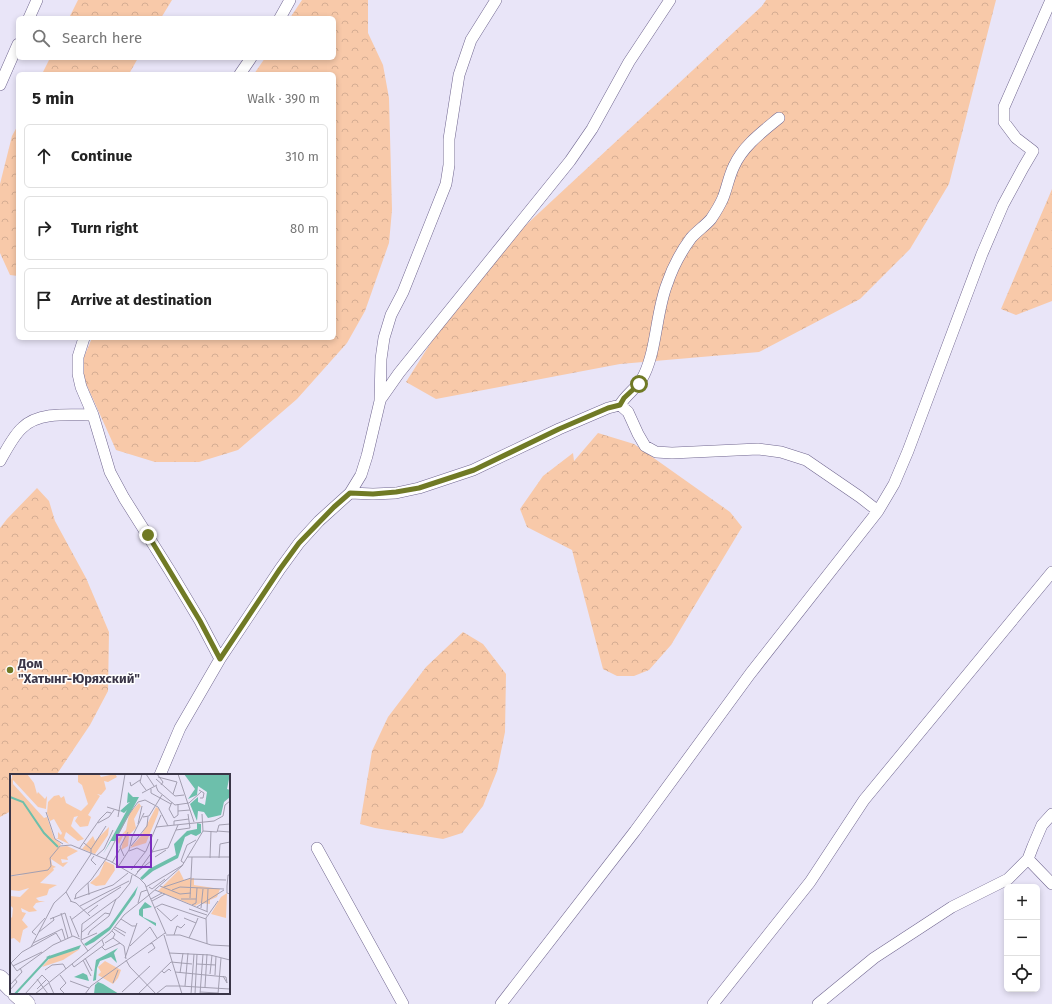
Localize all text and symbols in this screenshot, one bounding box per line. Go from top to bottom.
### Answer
search box [16,16,336,60]
icon: search [30,27,52,49]
text: Search here [62,29,142,47]
text: 5 min [32,88,74,109]
text: Walk · 390 m [247,91,320,106]
icon: ahead [33,145,55,167]
text: Continue [71,147,132,165]
text: 310 m [285,149,319,164]
icon: right [33,217,55,239]
text: Turn right [71,219,138,237]
text: 80 m [290,221,319,236]
icon: arrive [33,289,55,311]
text: Arrive at destination [71,291,212,309]
route start [630,375,648,393]
route end [139,526,157,544]
place label: Дом "Хатынг-Юряхский" [17,656,140,686]
marker: Дом "Хатынг-Юряхский" [5,665,15,675]
inset map [10,774,230,994]
map controls [1004,884,1040,992]
button: + [1004,884,1040,920]
button: − [1004,920,1040,956]
button: locate [1004,956,1040,992]

